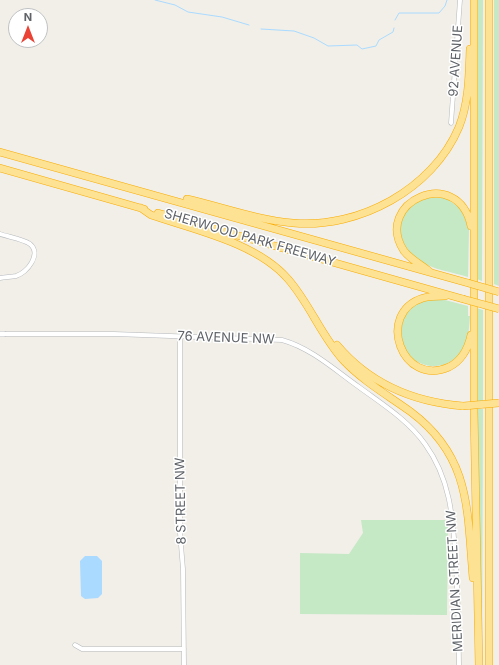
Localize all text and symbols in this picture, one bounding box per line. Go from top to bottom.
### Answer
north arrow [8,8,48,48]
text: N [24,10,32,24]
street label: 92 AVENUE [446,25,466,97]
street label: SHERWOOD PARK FREEWAY [163,206,337,270]
street label: 76 AVENUE NW [177,329,275,347]
street label: 8 STREET NW [172,457,190,545]
street label: MERIDIAN STREET NW [443,510,467,652]

